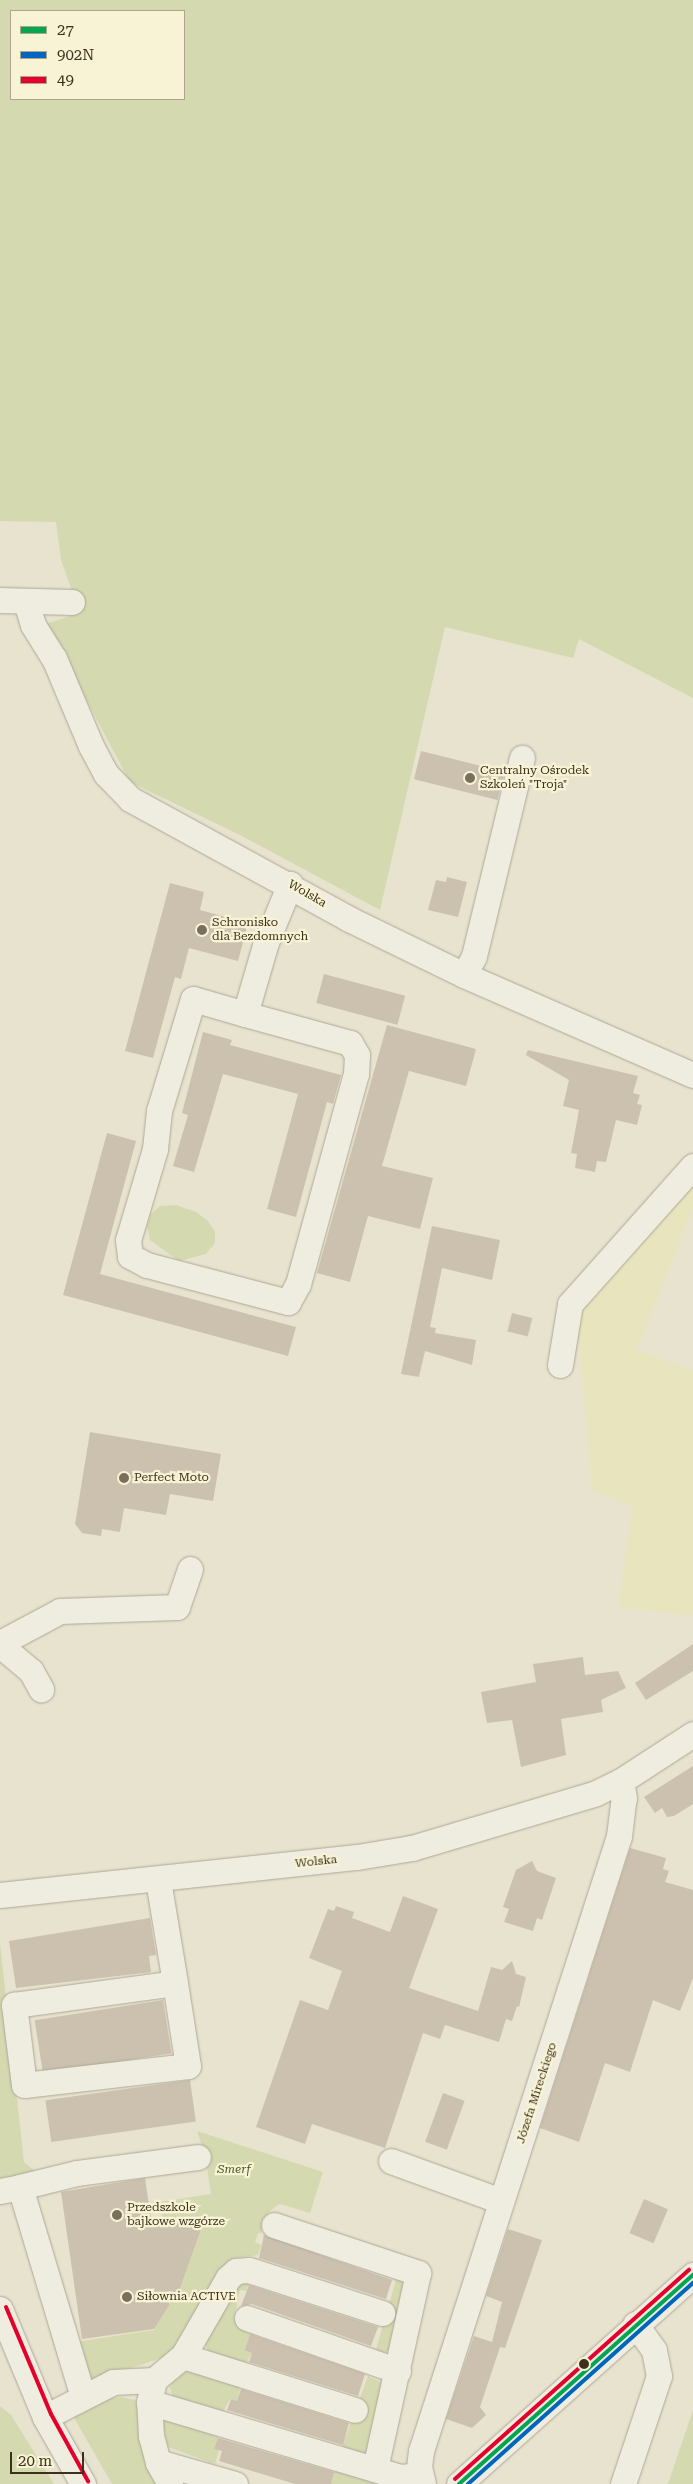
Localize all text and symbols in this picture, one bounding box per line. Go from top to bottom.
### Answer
legend [10,10,185,100]
text: 27 [57,21,74,39]
text: 902N [57,46,94,64]
text: 49 [57,71,74,89]
place label: Centralny Ośrodek Szkoleń "Troja" [480,764,589,792]
marker: Centralny Ośrodek Szkoleń "Troja" [464,772,476,784]
street label: Wolska [285,877,329,911]
place label: Schronisko dla Bezdomnych [212,916,308,944]
marker: Schronisko dla Bezdomnych [196,924,208,936]
place label: Perfect Moto [134,1471,209,1485]
marker: Perfect Moto [118,1472,130,1484]
street label: Wolska [294,1853,338,1871]
street label: Józefa Mireckiego [514,2041,560,2145]
park label: Smerf [217,2163,251,2177]
place label: Przedszkole bajkowe wzgórze [127,2201,225,2229]
marker: Przedszkole bajkowe wzgórze [111,2209,123,2221]
place label: Siłownia ACTIVE [137,2290,236,2304]
marker: Siłownia ACTIVE [121,2291,133,2303]
unlabelled marker [579,2359,589,2369]
scale bar [12,2442,86,2474]
text: 20 m [18,2452,52,2470]

